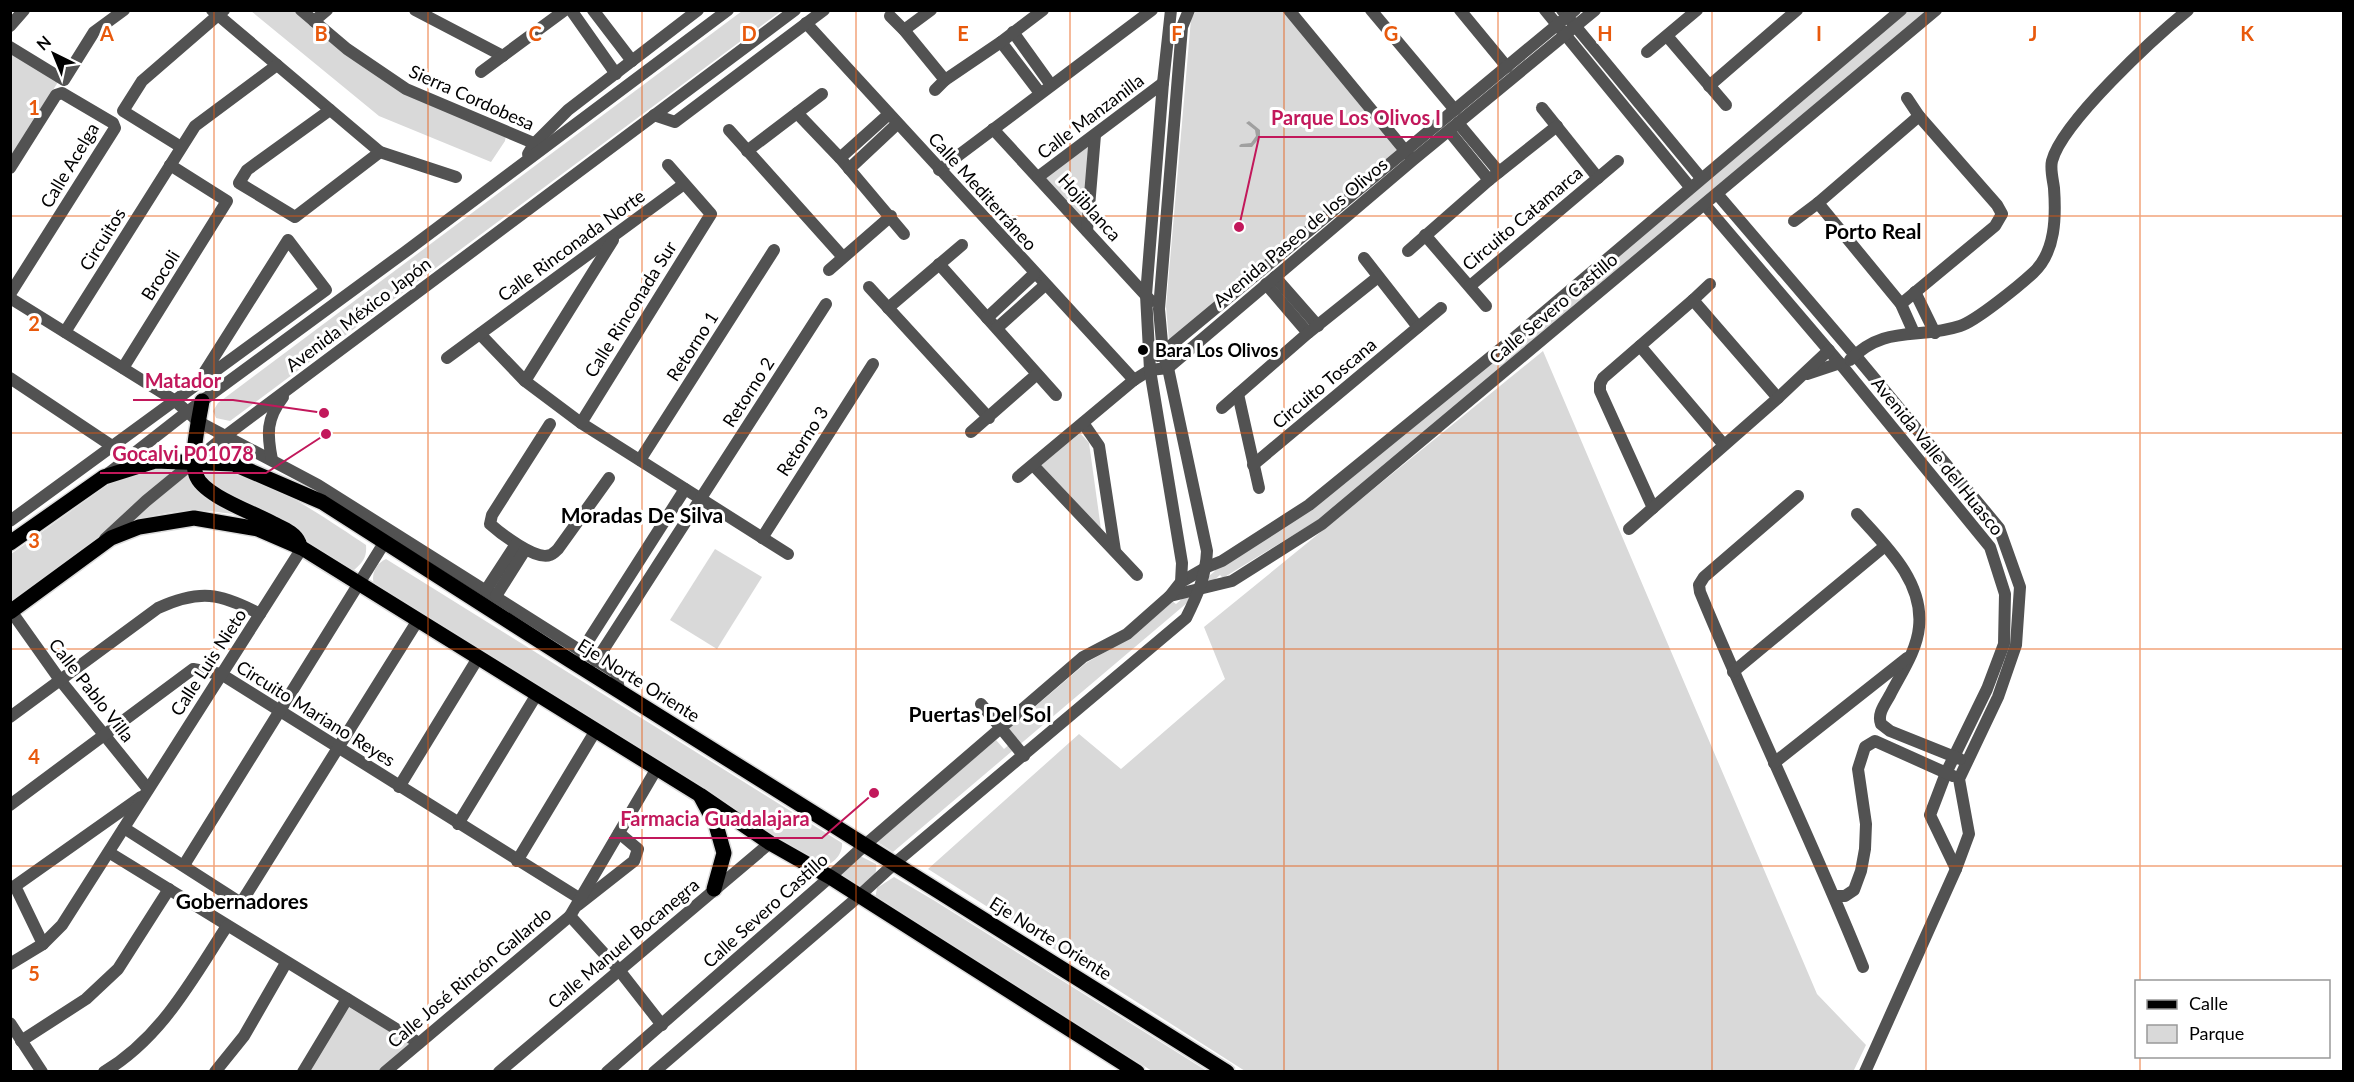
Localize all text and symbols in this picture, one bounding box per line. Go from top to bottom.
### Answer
text: A [99,21,114,45]
text: B [314,21,328,45]
text: C [528,21,542,45]
text: D [741,21,757,45]
text: E [957,21,969,45]
text: F [1171,21,1183,45]
text: G [1384,21,1398,45]
text: H [1597,21,1613,45]
text: I [1816,21,1822,45]
text: J [2029,21,2037,45]
text: K [2240,21,2254,45]
north arrow [24,24,84,84]
text: N [32,32,54,54]
street label: Sierra Cordobesa [406,60,538,134]
street label: Calle Manzanilla [1032,69,1148,163]
text: 1 [28,95,40,119]
callout: Parque Los Olivos I [1259,99,1453,137]
text: Parque Los Olivos I [1271,105,1441,129]
street label: Calle Acelga [35,118,103,212]
street label: Calle Mediterráneo [924,127,1042,255]
street label: Avenida Paseo de los Olivos [1208,153,1392,311]
street label: Circuito Catamarca [1457,161,1587,275]
street label: Hojiblanca [1054,169,1126,245]
street label: Calle Rinconada Norte [493,184,649,306]
street label: Circuitos [74,203,130,274]
district label: Porto Real [1824,218,1922,243]
street label: Calle Rinconada Sur [579,236,681,381]
street label: Brocoli [136,246,184,304]
street label: Calle Severo Castillo [1484,248,1622,368]
street label: Avenida México Japón [281,252,435,376]
street label: Retorno 1 [661,307,723,385]
text: 2 [28,311,40,335]
street label: Circuito Toscana [1267,333,1381,433]
place label: Bara Los Olivos [1155,339,1278,361]
marker: Bara Los Olivos [1136,343,1150,357]
street label: Retorno 2 [717,353,779,431]
callout: Matador [133,362,233,400]
text: Matador [145,368,222,392]
street label: Avenida Valle del Huasco [1867,372,2009,540]
street label: Retorno 3 [771,402,833,480]
callout: Gocalvi P01078 [100,435,266,473]
text: Gocalvi P01078 [112,441,254,465]
district label: Moradas De Silva [561,502,723,527]
text: 3 [28,528,40,552]
street label: Calle Luis Nieto [165,604,251,720]
street label: Calle Pablo Villa [45,634,139,746]
street label: Eje Norte Oriente [574,634,704,726]
street label: Circuito Mariano Reyes [233,655,400,771]
district label: Puertas Del Sol [909,701,1051,726]
text: 4 [28,744,40,768]
callout: Farmacia Guadalajara [609,800,822,838]
text: Farmacia Guadalajara [620,806,810,830]
street label: Calle Severo Castillo [698,848,832,972]
street label: Calle Manuel Bocanegra [543,873,703,1013]
district label: Gobernadores [176,888,308,913]
street label: Eje Norte Oriente [986,892,1116,984]
street label: Calle José Rincón Gallardo [383,902,555,1052]
text: 5 [28,961,40,985]
legend [2135,980,2330,1058]
text: Calle [2189,992,2228,1014]
text: Parque [2189,1022,2244,1044]

